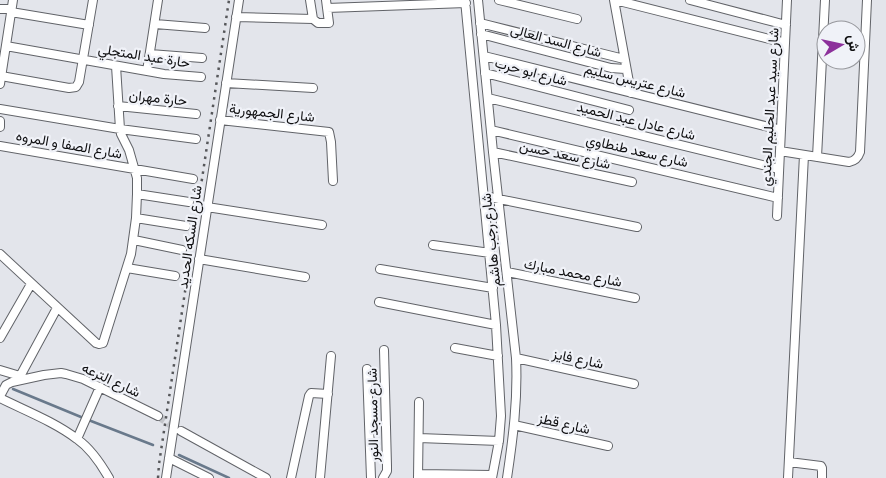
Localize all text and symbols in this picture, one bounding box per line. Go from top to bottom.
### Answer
north arrow [816,20,866,70]
street label: شارع السد العالى [508,21,603,63]
street label: شارع سيد عبد الحليم الجندي [757,27,786,187]
text: ش [844,33,863,53]
street label: حارة عبد المتجلي [96,40,191,75]
street label: شارع ابو حرب [492,54,569,92]
street label: شارع عتريس سليم [582,60,687,104]
street label: حارة مهران [128,87,188,109]
street label: شارع عادل عبد الحميد [574,98,697,146]
street label: شارع الجمهورية [228,100,316,128]
street label: شارع الصفا و المروه [14,127,123,165]
street label: شارع سعد طنطاوي [584,131,690,174]
street label: شارع سعد حسن [518,137,612,175]
street label: شارع السكه الحديد [174,184,208,290]
street label: شارع رجب هاشم [478,192,506,288]
street label: شارع محمد مبارك [522,255,623,293]
street label: شارع فايز [550,345,605,375]
street label: شارع الترعه [78,359,143,403]
street label: شارع مسجد النور [364,368,384,463]
street label: شارع قطز [535,410,592,440]

